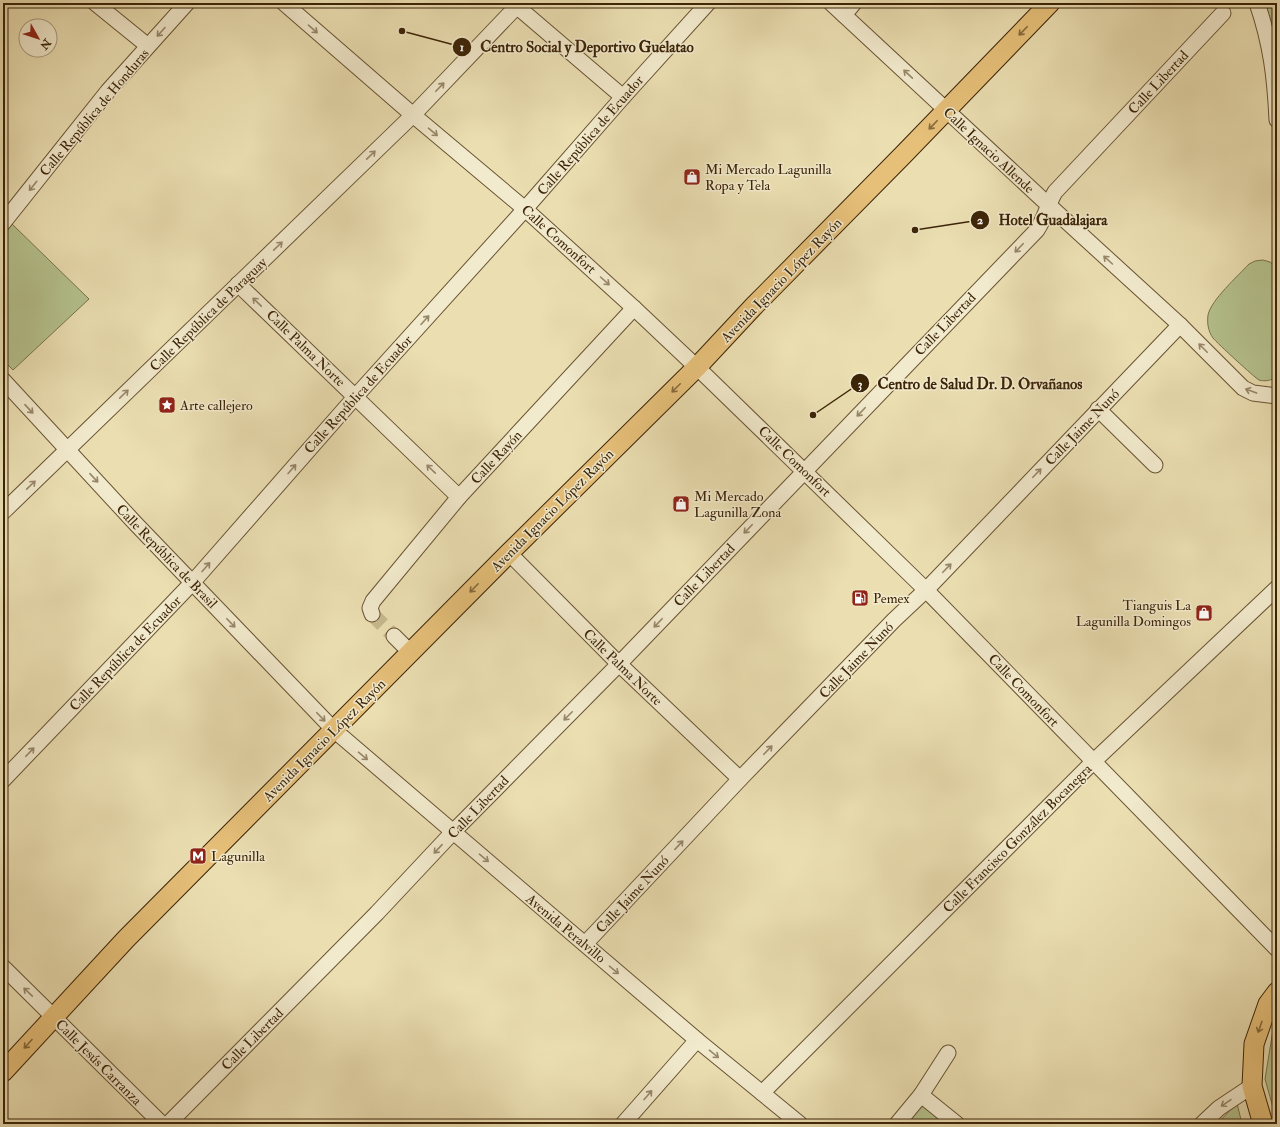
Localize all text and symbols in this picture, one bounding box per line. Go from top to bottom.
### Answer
north arrow [18,18,58,58]
one-way arrow [308,24,319,33]
one-way arrow [1018,26,1028,36]
one-way arrow [156,27,165,37]
callout: Centro Social y Deportivo Guelatao [452,33,702,60]
text: N [37,35,54,53]
text: Centro Social y Deportivo Guelatao [480,38,695,58]
text: 1 [460,40,464,55]
street label: Calle República de Honduras [36,45,154,180]
street label: Calle Libertad [1125,47,1192,118]
one-way arrow [903,69,913,79]
street label: Calle República de Ecuador [534,71,648,199]
one-way arrow [435,82,444,92]
street label: Calle Ignacio Allende [940,104,1038,197]
one-way arrow [928,120,938,130]
one-way arrow [428,127,438,136]
one-way arrow [366,150,376,160]
place label: Mi Mercado Lagunilla Ropa y Tela [705,161,832,195]
shop icon: Mi Mercado Lagunilla Ropa y Tela [682,167,702,187]
one-way arrow [28,180,37,191]
street label: Calle Comonfort [518,201,600,278]
callout: Hotel Guadalajara [970,206,1115,233]
text: Hotel Guadalajara [999,211,1108,230]
text: 2 [977,213,983,228]
street label: Avenida Ignacio López Rayón [717,215,846,348]
one-way arrow [273,241,283,251]
one-way arrow [1014,243,1024,253]
street label: Calle República de Paraguay [146,253,272,376]
one-way arrow [1103,255,1113,264]
one-way arrow [600,277,610,286]
street label: Calle Libertad [911,289,980,359]
one-way arrow [252,297,262,306]
street label: Calle Palma Norte [263,306,349,390]
one-way arrow [421,315,430,325]
street label: Calle República de Ecuador [301,331,417,458]
one-way arrow [1198,343,1208,353]
callout: Centro de Salud Dr. D. Orvañanos [850,370,1091,397]
text: Centro de Salud Dr. D. Orvañanos [878,375,1082,394]
text: 3 [858,377,863,392]
one-way arrow [671,383,681,393]
street label: Calle Jaime Nunó [1042,385,1123,469]
one-way arrow [1246,387,1258,395]
one-way arrow [119,390,129,399]
place icon: Arte callejero [157,395,177,415]
place label: Arte callejero [179,397,253,414]
one-way arrow [25,404,34,414]
one-way arrow [856,407,866,417]
street label: Calle Comonfort [755,422,835,501]
street label: Calle Rayón [467,427,526,489]
street label: Avenida Ignacio López Rayón [487,445,618,577]
one-way arrow [287,464,297,474]
one-way arrow [426,465,436,474]
one-way arrow [1032,469,1041,479]
one-way arrow [89,473,98,484]
one-way arrow [26,480,36,490]
place label: Mi Mercado Lagunilla Zona [694,488,781,521]
shop icon: Mi Mercado Lagunilla Zona [671,494,691,514]
street label: Calle República de Brasil [112,501,221,613]
one-way arrow [743,524,753,534]
street label: Calle Libertad [670,540,739,610]
one-way arrow [202,561,211,572]
one-way arrow [943,562,952,573]
one-way arrow [469,583,479,593]
fuel station icon: Pemex [850,588,870,608]
place label: Pemex [873,590,910,607]
street label: Calle República de Ecuador [66,592,186,715]
place label: Tianguis La Lagunilla Domingos [1076,597,1191,630]
shop icon: Tianguis La Lagunilla Domingos [1194,603,1214,623]
one-way arrow [227,618,236,628]
one-way arrow [654,618,663,628]
street label: Calle Jaime Nunó [816,618,897,702]
street label: Calle Palma Norte [580,625,666,709]
street label: Calle Comonfort [985,650,1063,731]
street label: Avenida Ignacio López Rayón [259,675,390,807]
one-way arrow [563,711,573,721]
one-way arrow [317,712,326,722]
one-way arrow [763,745,773,755]
one-way arrow [25,747,35,757]
one-way arrow [358,751,369,760]
street label: Calle Francisco González Bocanegra [939,760,1095,916]
street label: Calle Libertad [444,772,513,842]
one-way arrow [674,839,683,850]
one-way arrow [433,844,442,854]
metro station icon: Lagunilla [188,846,208,866]
place label: Lagunilla [211,848,265,865]
street label: Calle Jaime Nunó [592,852,673,937]
one-way arrow [478,854,489,863]
street label: Avenida Peralvillo [522,890,609,967]
one-way arrow [609,965,620,974]
one-way arrow [23,987,33,997]
street label: Calle Libertad [218,1005,287,1074]
street label: Calle Jesús Carranza [52,1016,145,1109]
one-way arrow [1255,1020,1263,1032]
one-way arrow [23,1039,33,1049]
one-way arrow [708,1049,719,1058]
one-way arrow [644,1089,653,1100]
one-way arrow [1221,1099,1232,1107]

